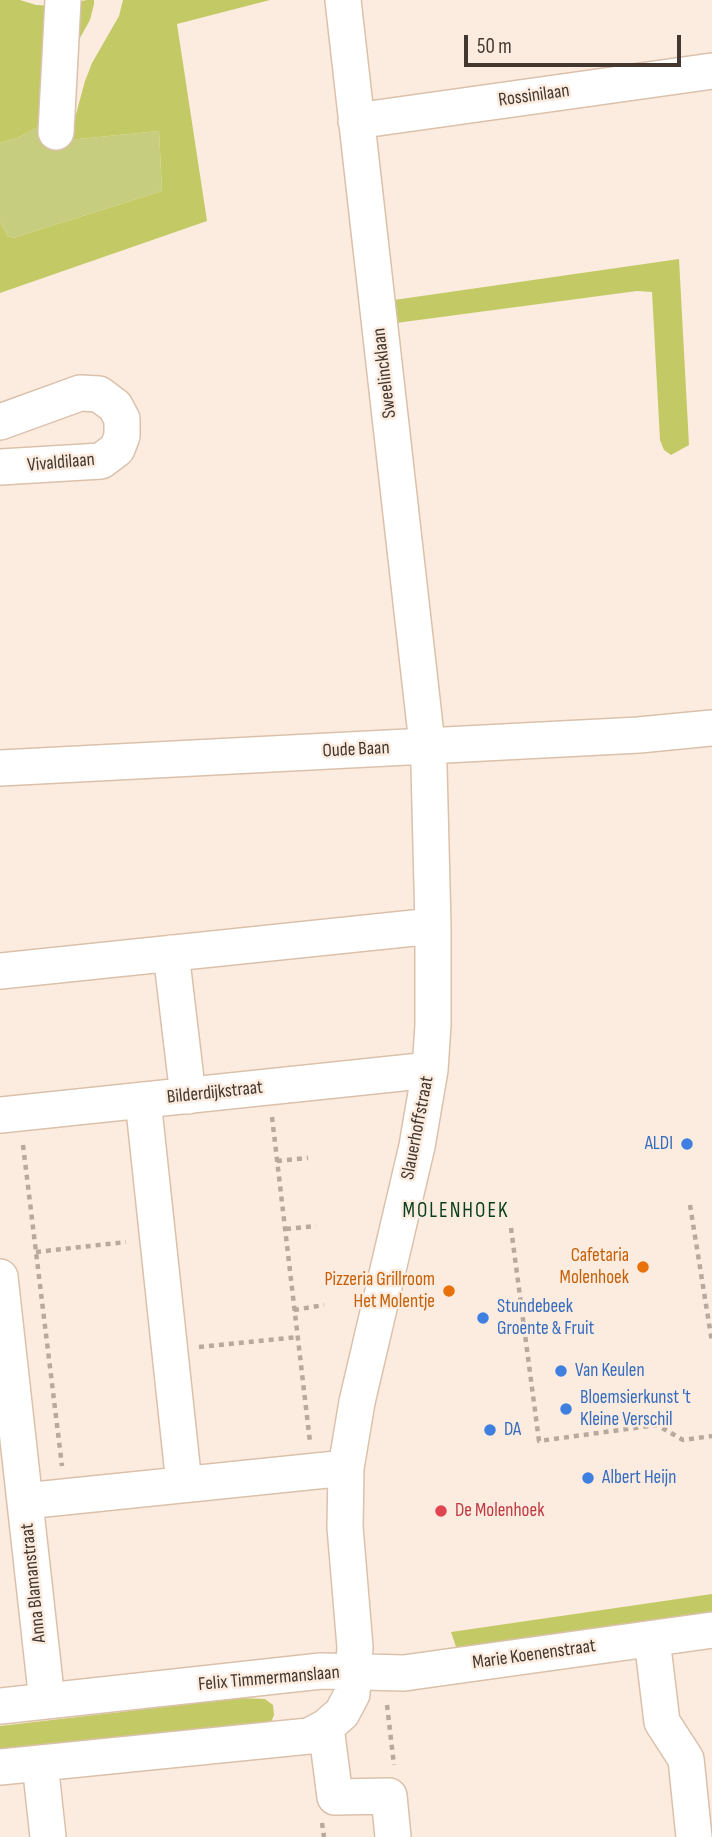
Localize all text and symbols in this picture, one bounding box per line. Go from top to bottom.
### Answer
scale bar [467,21,684,65]
text: 50 m [477,34,512,59]
street label: Rossinilaan [497,80,571,112]
street label: Sweelincklaan [368,327,402,419]
street label: Vivaldilaan [26,449,96,477]
street label: Oude Baan [322,737,390,763]
street label: Slauerhoffstraat [397,1074,439,1182]
street label: Bilderdijkstraat [166,1077,264,1109]
place label: ALDI [645,1133,673,1155]
marker: ALDI [679,1136,695,1152]
district label: MOLENHOEK [404,1199,508,1225]
place label: Cafetaria Molenhoek [560,1245,629,1289]
marker: Cafetaria Molenhoek [635,1259,651,1275]
place label: Pizzeria Grillroom Het Molentje [324,1269,435,1313]
marker: Pizzeria Grillroom Het Molentje [441,1283,457,1299]
place label: Stundebeek Groente & Fruit [497,1296,594,1340]
marker: Stundebeek Groente & Fruit [475,1310,491,1326]
place label: Van Keulen [575,1360,645,1382]
marker: Van Keulen [553,1363,569,1379]
place label: Bloemsierkunst 't Kleine Verschil [580,1387,691,1431]
marker: Bloemsierkunst 't Kleine Verschil [558,1401,574,1417]
place label: DA [504,1419,521,1441]
marker: DA [482,1422,498,1438]
place label: Albert Heijn [602,1467,676,1489]
marker: Albert Heijn [580,1470,596,1486]
place label: De Molenhoek [455,1500,544,1522]
marker: De Molenhoek [433,1503,449,1519]
street label: Anna Blamanstraat [16,1522,52,1644]
street label: Marie Koenenstraat [471,1635,597,1675]
street label: Felix Timmermanslaan [197,1661,341,1697]

